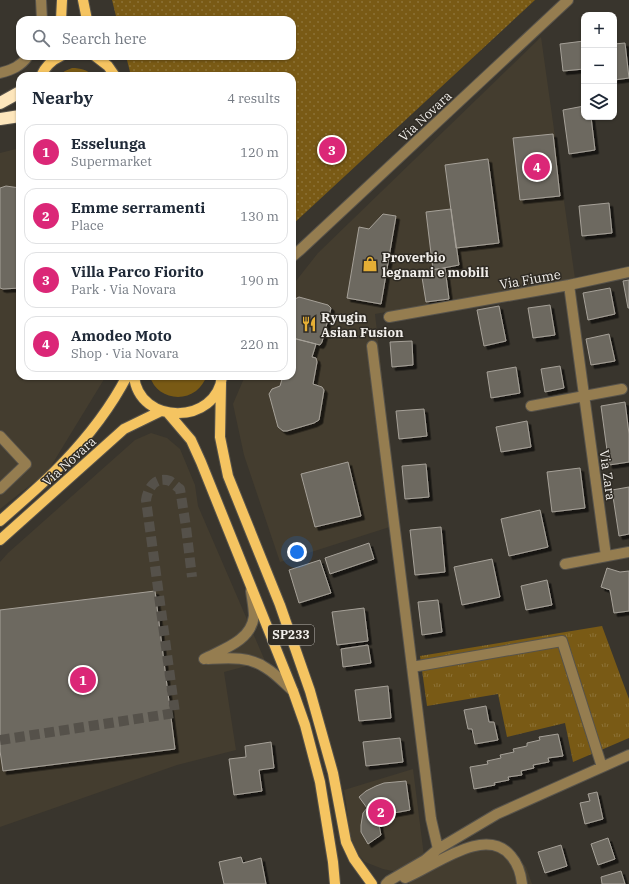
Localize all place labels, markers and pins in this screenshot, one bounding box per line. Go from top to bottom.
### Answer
pin: 3 [319,135,345,165]
pin: 4 [524,152,550,182]
place label: Proverbio legnami e mobili [382,249,489,281]
shop icon: Proverbio legnami e mobili [361,255,379,273]
place label: Ryugin Asian Fusion [321,309,404,341]
restaurant icon: Ryugin Asian Fusion [300,315,318,333]
pin: 1 [70,665,96,695]
pin: 2 [368,797,394,827]

